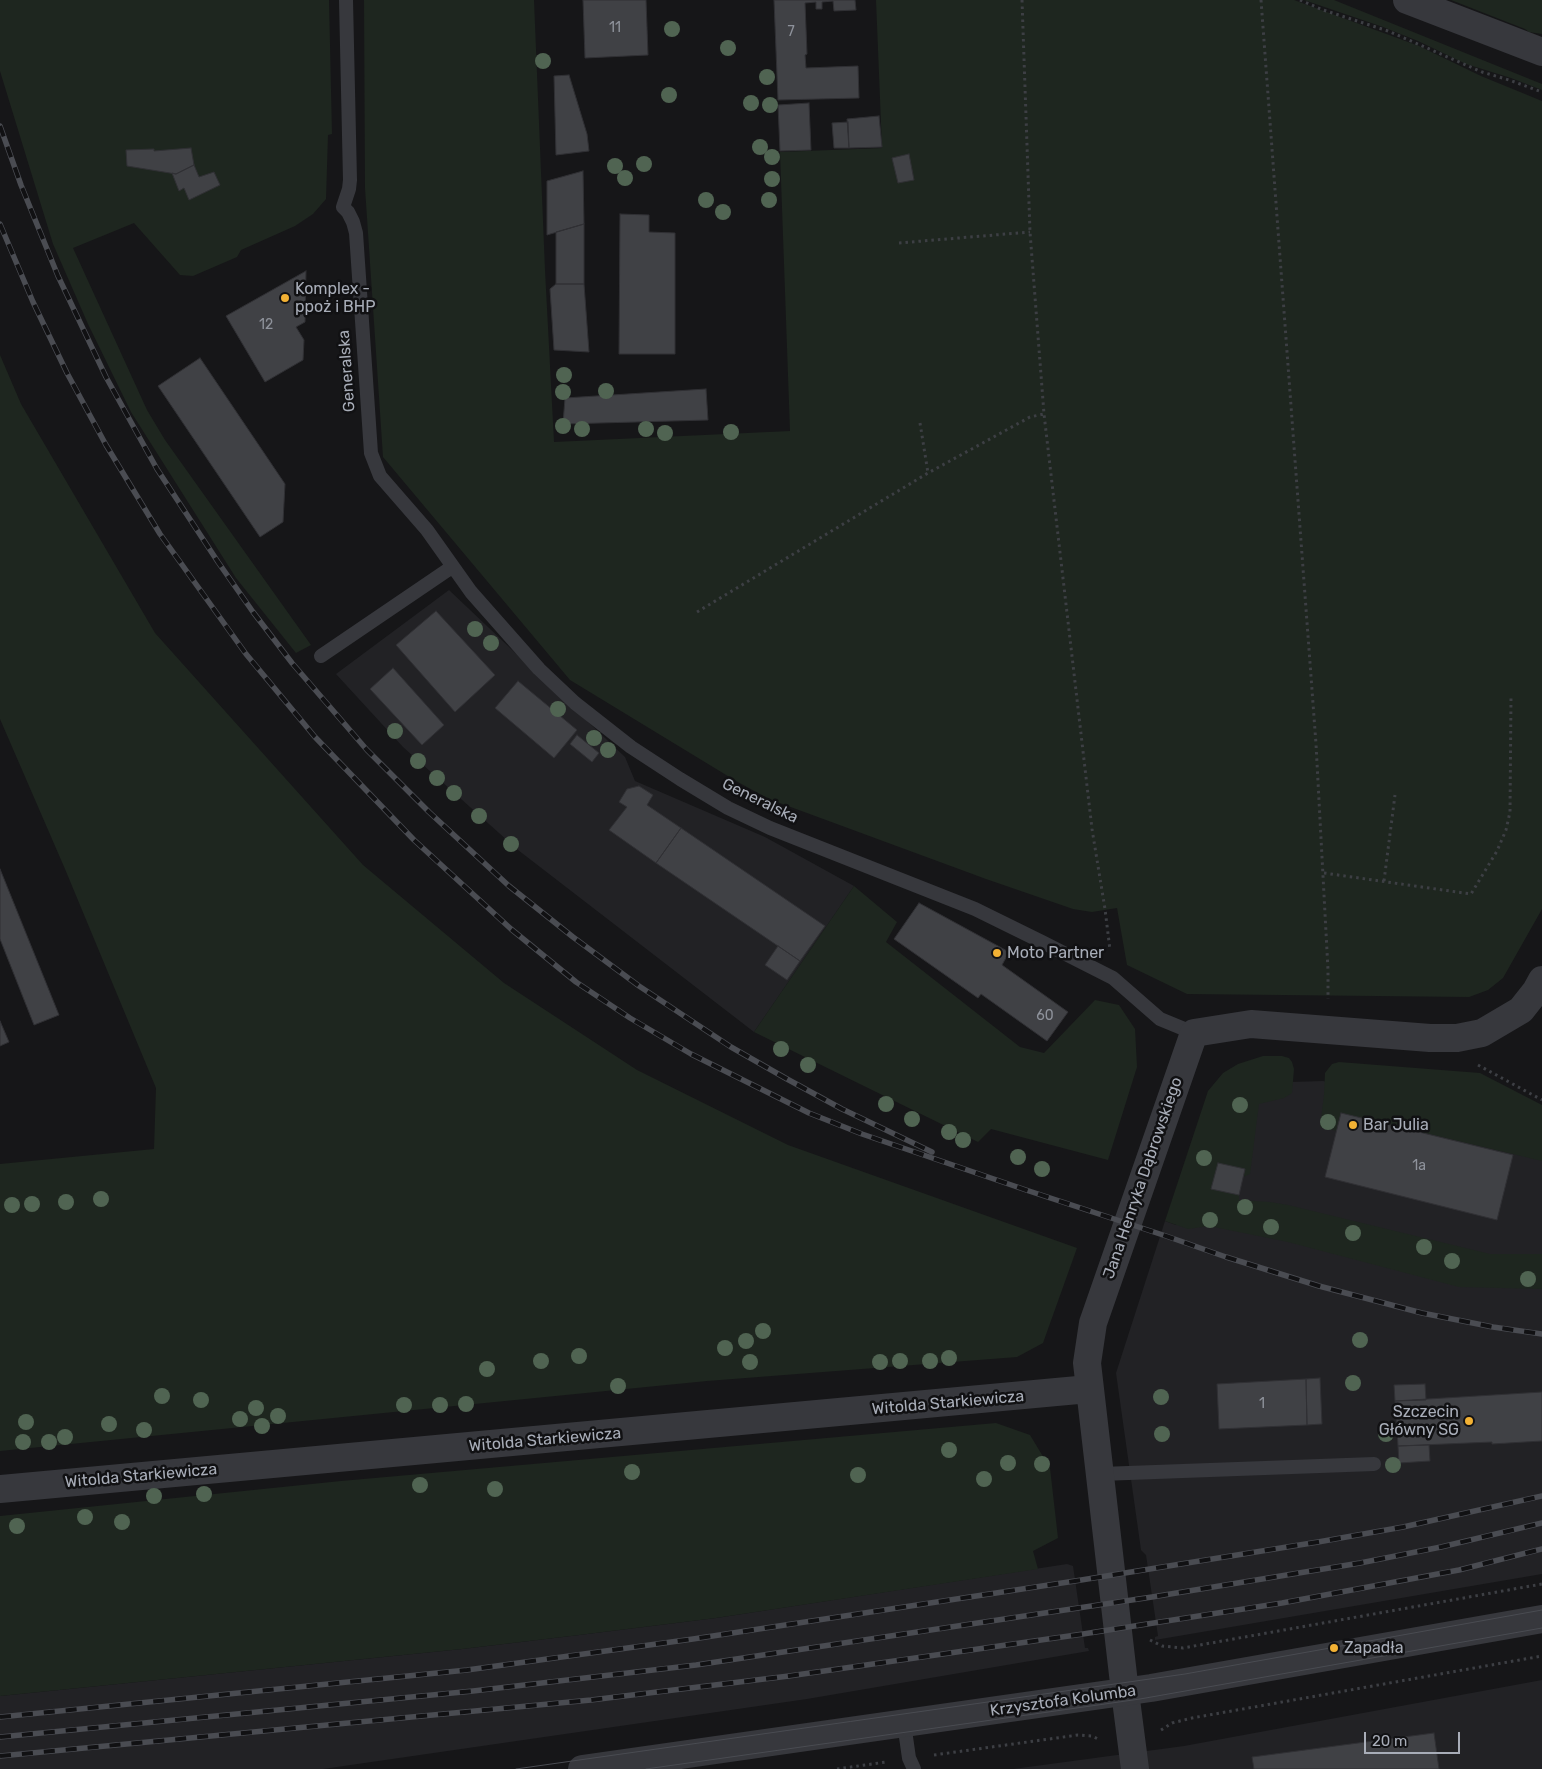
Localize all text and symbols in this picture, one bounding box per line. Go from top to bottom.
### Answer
house number: 11 [609,20,621,36]
house number: 7 [787,24,795,40]
place label: Komplex - ppoż i BHP [295,279,375,317]
marker: Komplex - ppoż i BHP [279,292,291,304]
house number: 12 [259,317,273,333]
street label: Generalska [335,329,359,413]
street label: Generalska [719,774,801,828]
place label: Moto Partner [1007,943,1104,963]
marker: Moto Partner [991,947,1003,959]
house number: 60 [1036,1008,1054,1024]
street label: Jana Henryka Dąbrowskiego [1099,1075,1187,1281]
place label: Bar Julia [1363,1115,1429,1135]
marker: Bar Julia [1347,1119,1359,1131]
house number: 1a [1412,1158,1426,1174]
street label: Witolda Starkiewicza [871,1387,1025,1419]
house number: 1 [1259,1396,1265,1412]
place label: Szczecin Główny SG [1379,1402,1459,1440]
marker: Szczecin Główny SG [1463,1415,1475,1427]
street label: Witolda Starkiewicza [468,1424,622,1456]
street label: Witolda Starkiewicza [64,1460,218,1492]
place label: Zapadła [1344,1638,1404,1658]
marker: Zapadła [1328,1642,1340,1654]
street label: Krzysztofa Kolumba [989,1681,1137,1721]
scale bar [1367,1722,1463,1754]
text: 20 m [1372,1732,1407,1750]

